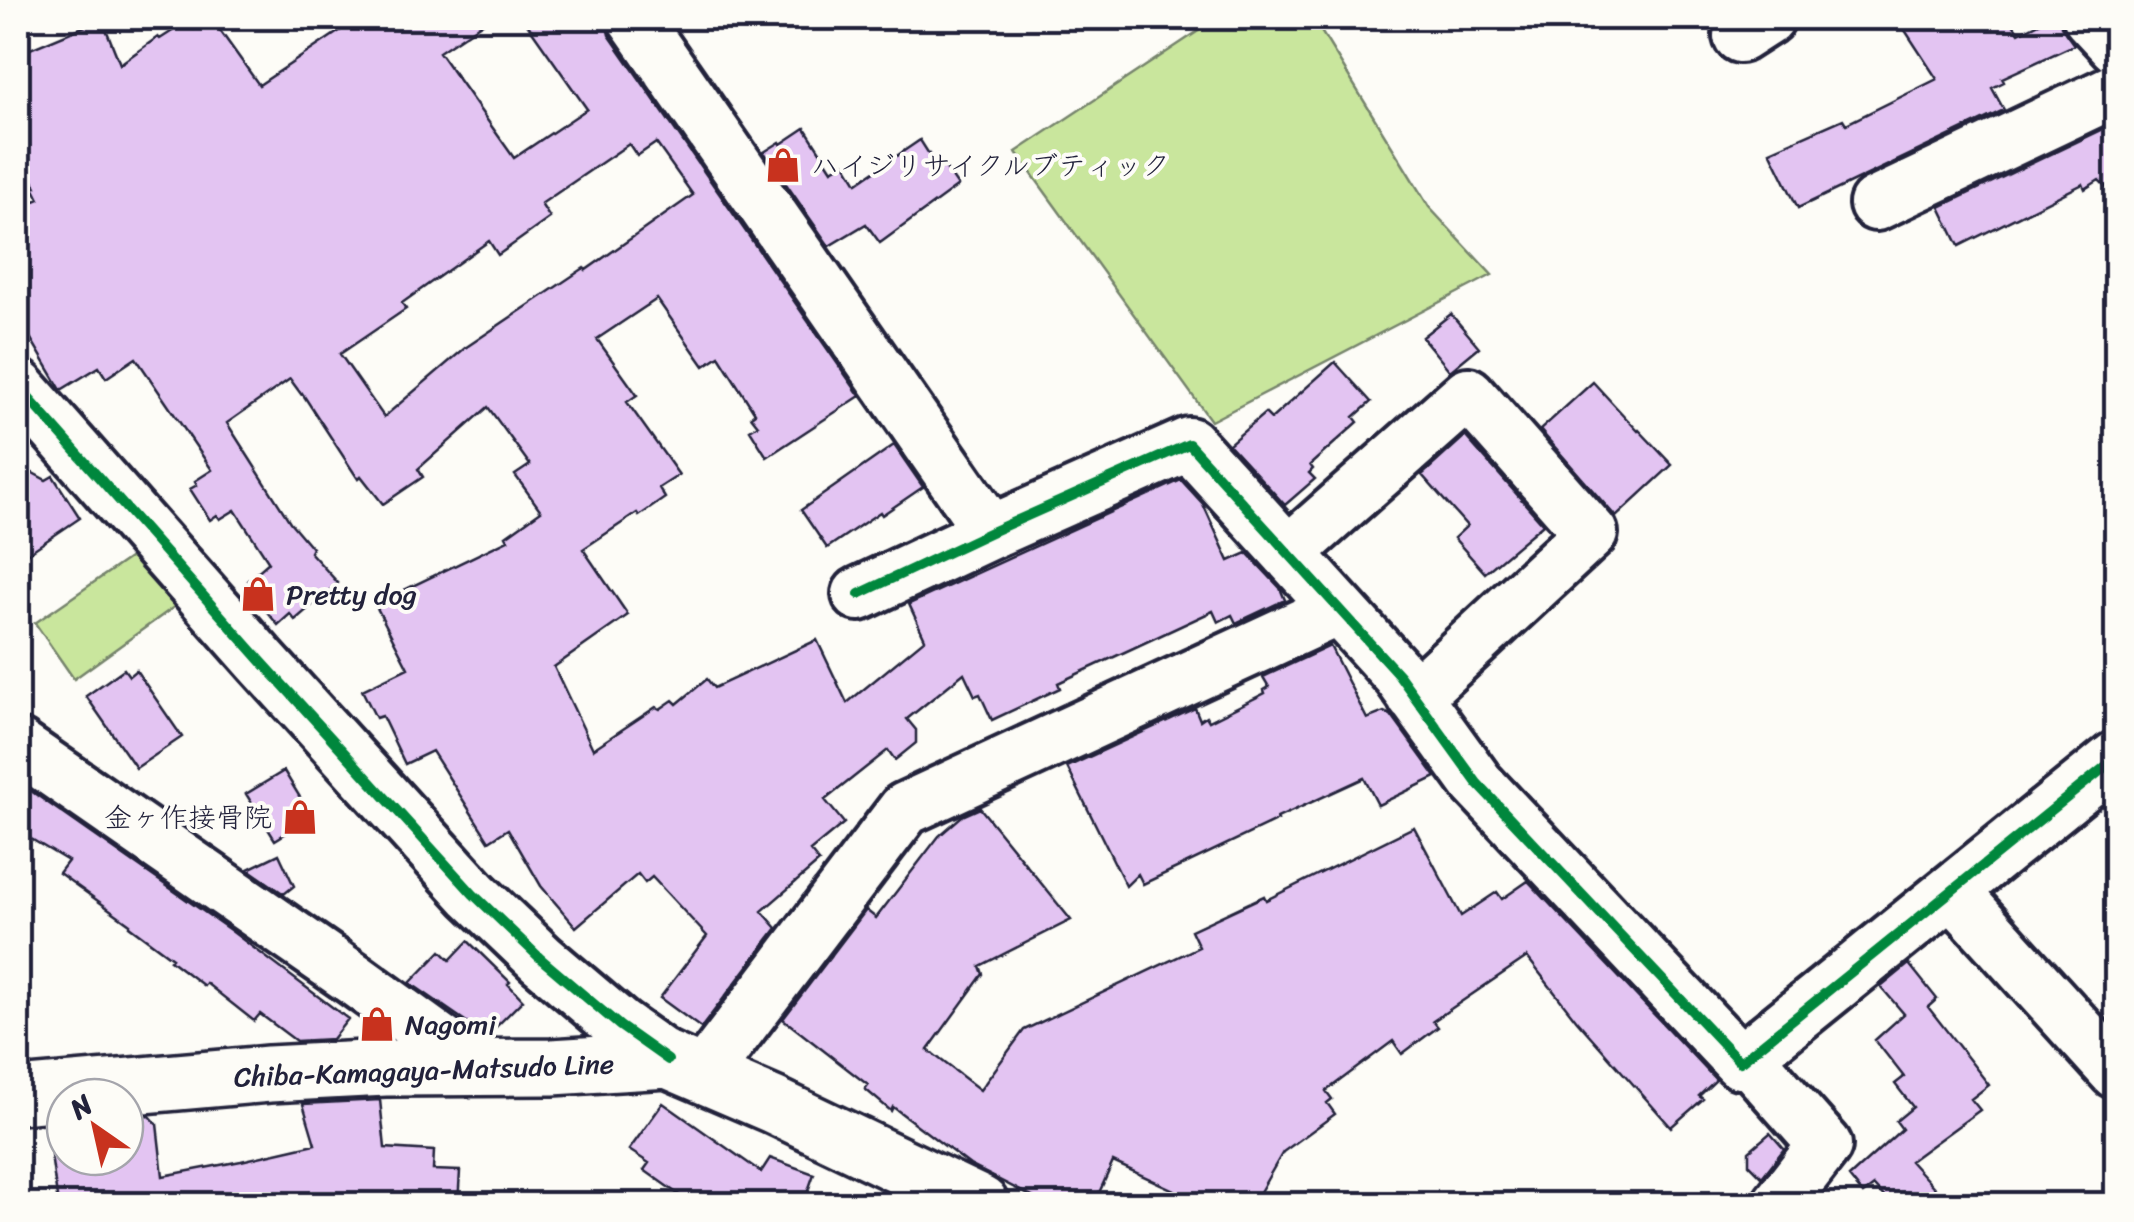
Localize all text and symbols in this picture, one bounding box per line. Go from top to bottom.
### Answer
place label: ハイジリサイクルブティック [811,141,1170,190]
shop icon: ハイジリサイクルブティック [764,146,802,184]
place label: Pretty dog [286,570,417,619]
shop icon: Pretty dog [239,575,277,613]
place label: 金ヶ作接骨院 [104,793,272,842]
shop icon: 金ヶ作接骨院 [281,798,319,836]
place label: Nagomi [405,1000,497,1049]
shop icon: Nagomi [358,1005,396,1043]
street label: Chiba-Kamagaya-Matsudo Line [233,1039,615,1102]
north arrow [45,1077,145,1177]
text: N [59,1081,104,1133]

